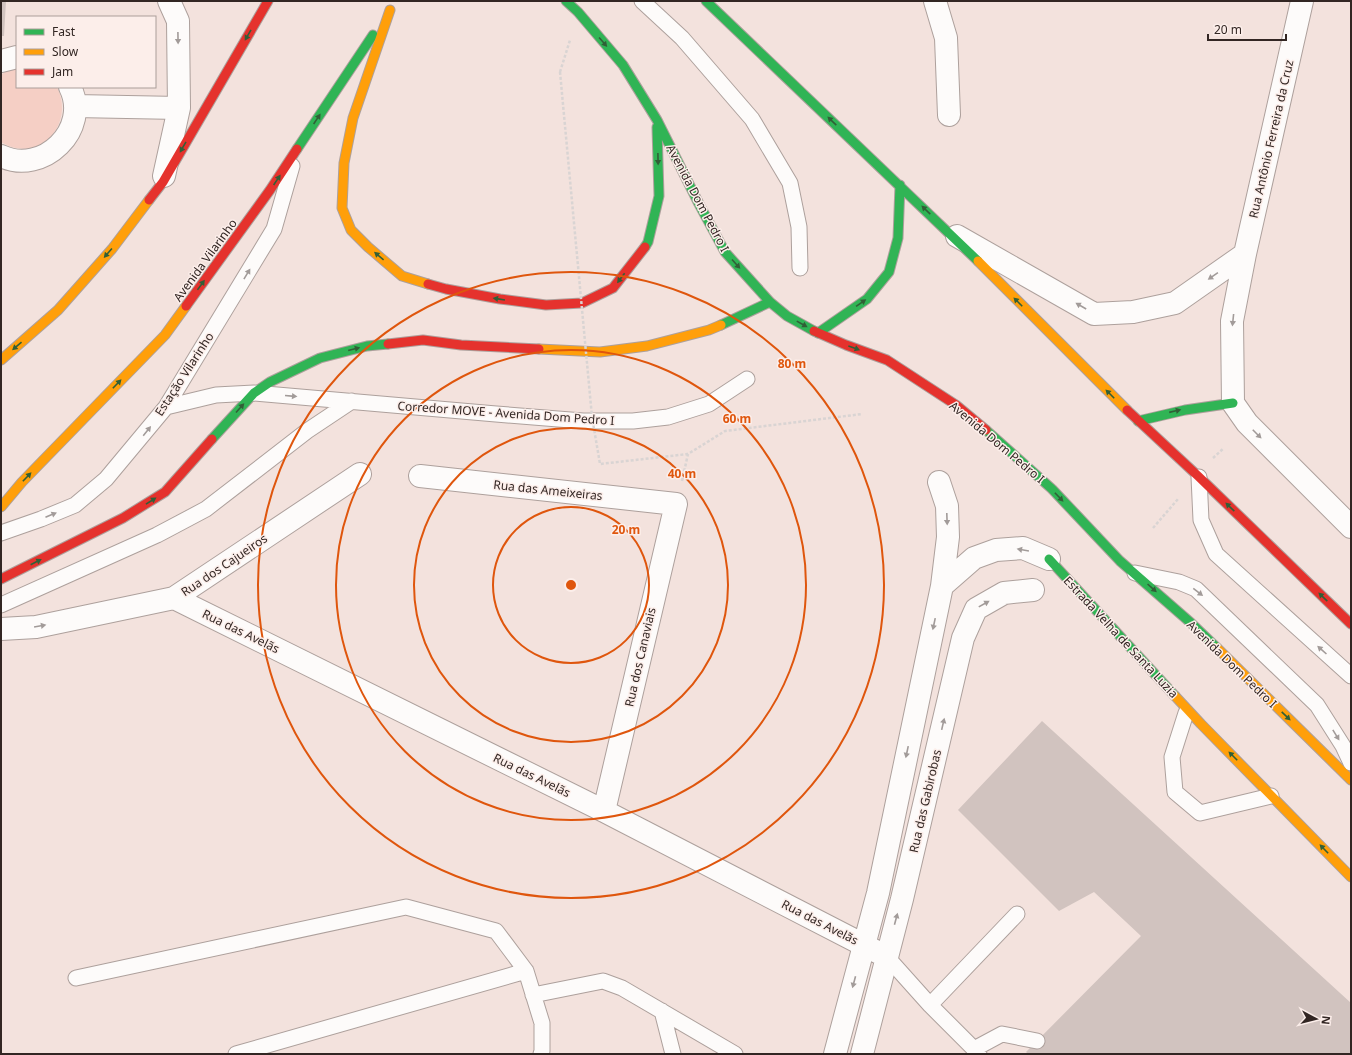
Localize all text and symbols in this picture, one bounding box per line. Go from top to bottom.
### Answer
legend [16,16,156,88]
scale bar [1208,16,1286,42]
text: 20 m [1214,21,1242,38]
text: Fast [52,23,76,40]
one-way arrow [245,29,252,41]
one-way arrow [175,32,181,45]
one-way arrow [598,37,607,47]
text: Slow [52,43,79,60]
street label: Rua Antônio Ferreira da Cruz [1244,58,1298,220]
text: Jam [51,63,73,80]
one-way arrow [313,114,321,124]
one-way arrow [827,116,837,126]
one-way arrow [179,141,186,153]
street label: Avenida Dom Pedro I [663,141,733,255]
one-way arrow [655,153,661,166]
one-way arrow [273,175,281,185]
one-way arrow [921,205,931,215]
street label: Avenida Vilarinho [169,215,241,305]
one-way arrow [104,248,113,259]
one-way arrow [374,252,384,261]
one-way arrow [731,259,741,269]
one-way arrow [243,268,250,280]
one-way arrow [1208,272,1218,280]
one-way arrow [617,273,625,283]
one-way arrow [197,280,205,291]
one-way arrow [493,296,505,302]
one-way arrow [1013,297,1023,307]
one-way arrow [856,299,867,307]
one-way arrow [1075,303,1086,310]
one-way arrow [1229,313,1236,326]
one-way arrow [797,321,808,328]
street label: Estação Vilarinho [151,329,217,419]
one-way arrow [12,341,22,350]
one-way arrow [348,346,360,352]
one-way arrow [848,346,860,352]
text: 80 m [778,355,806,372]
one-way arrow [113,379,122,389]
one-way arrow [1105,389,1115,399]
one-way arrow [285,392,297,399]
street label: Corredor MOVE - Avenida Dom Pedro I [397,397,615,429]
street label: Avenida Dom Pedro I [946,397,1048,487]
one-way arrow [236,402,245,413]
one-way arrow [1169,408,1182,414]
text: 60 m [723,410,751,427]
one-way arrow [142,425,151,436]
one-way arrow [1252,429,1262,439]
text: 40 m [668,465,696,482]
one-way arrow [22,472,32,482]
street label: Rua das Ameixeiras [493,476,604,504]
one-way arrow [1055,492,1064,502]
one-way arrow [145,497,157,504]
one-way arrow [1225,502,1235,512]
one-way arrow [45,512,57,518]
one-way arrow [944,513,950,526]
text: 20 m [612,521,640,538]
street label: Rua dos Cajueiros [178,530,271,600]
one-way arrow [1017,547,1029,553]
one-way arrow [30,559,42,565]
street label: Estrada Velha de Santa Luzia [1060,572,1182,702]
centre of rings [564,578,578,592]
one-way arrow [1146,584,1157,593]
one-way arrow [1192,588,1203,596]
one-way arrow [1318,592,1328,602]
one-way arrow [978,601,990,608]
street label: Rua das Avelãs [200,605,283,657]
street label: Rua dos Canaviais [620,605,660,708]
street label: Avenida Dom Pedro I [1183,616,1281,712]
one-way arrow [930,618,936,631]
one-way arrow [34,623,46,629]
one-way arrow [1317,645,1327,655]
one-way arrow [1281,712,1291,721]
one-way arrow [940,718,946,730]
one-way arrow [1332,730,1340,740]
one-way arrow [904,745,910,758]
street label: Rua das Gabirobas [905,747,945,854]
street label: Rua das Avelãs [491,749,574,801]
one-way arrow [1228,751,1237,761]
one-way arrow [1319,844,1329,854]
street label: Rua das Avelãs [779,895,861,949]
one-way arrow [894,913,900,925]
one-way arrow [850,976,856,988]
north arrow [1296,999,1336,1039]
text: N [1318,1015,1334,1026]

